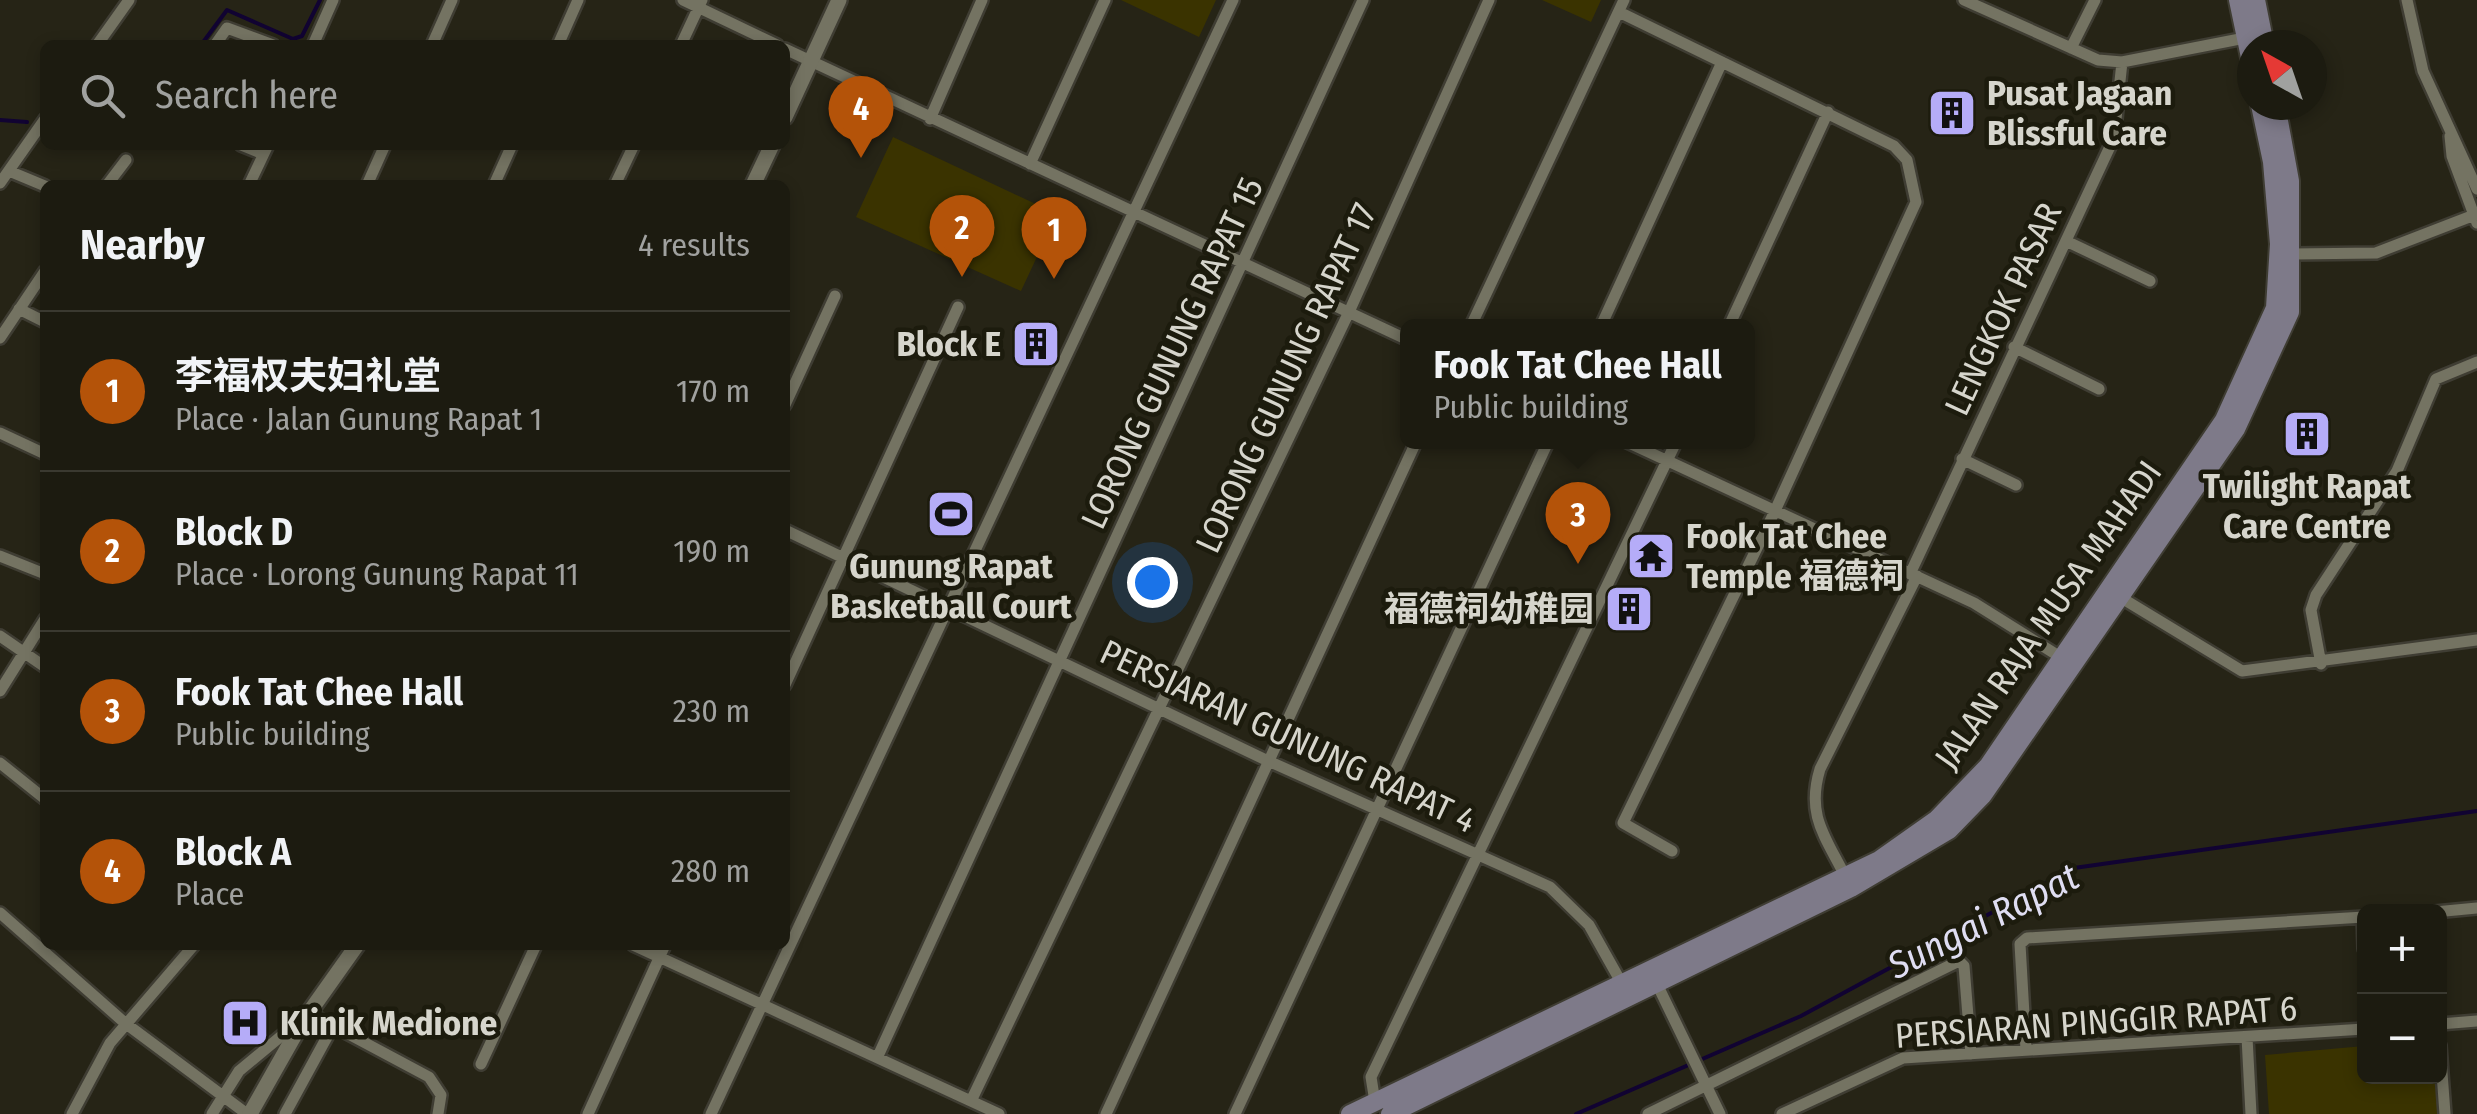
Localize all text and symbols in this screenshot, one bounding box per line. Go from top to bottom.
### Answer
north arrow [2237,30,2327,120]
search box [40,40,790,150]
icon: search [75,68,130,123]
text: Search here [155,72,338,118]
place label: Pusat Jagaan Blissful Care [1987,72,2172,154]
pin: 4 [828,76,894,158]
building icon: Pusat Jagaan Blissful Care [1926,87,1978,139]
street label: LORONG GUNUNG RAPAT 15 [1072,171,1272,535]
pin: 2 [930,194,994,277]
pin: 1 [1022,196,1086,279]
street label: LENGKOK PASAR [1936,196,2070,422]
street label: LORONG GUNUNG RAPAT 17 [1187,197,1385,559]
text: Nearby [80,220,205,270]
text: 4 results [638,226,750,264]
building icon: Block E [1010,318,1062,370]
popup [1400,319,1755,449]
place label: Block E [896,323,1001,365]
text: Fook Tat Chee Hall [1433,342,1722,388]
text: 李福权夫妇礼堂 [175,353,441,399]
text: 1 [106,372,119,410]
text: 170 m [676,372,750,410]
text: Public building [1433,388,1628,426]
text: Place · Jalan Gunung Rapat 1 [175,400,542,438]
building icon: Twilight Rapat Care Centre [2281,408,2333,460]
street label: JALAN RAJA MUSA MAHADI [1926,453,2170,777]
place label: Twilight Rapat Care Centre [2203,465,2412,547]
pin: 3 [1546,482,1610,564]
sports icon: Gunung Rapat Basketball Court [925,488,977,540]
text: Block D [175,509,293,555]
place label: Fook Tat Chee Temple 福德祠 [1686,515,1904,597]
temple icon: Fook Tat Chee Temple 福德祠 [1625,530,1677,582]
text: 2 [105,532,120,570]
text: 190 m [673,532,750,570]
place label: Gunung Rapat Basketball Court [830,545,1072,627]
text: Place · Lorong Gunung Rapat 11 [175,555,579,593]
your location [1127,557,1178,608]
building icon: 福德祠幼稚园 [1603,583,1655,635]
place label: 福德祠幼稚园 [1384,588,1594,630]
street label: PERSIARAN GUNUNG RAPAT 4 [1094,631,1482,842]
text: Fook Tat Chee Hall [175,669,463,715]
text: 3 [105,692,120,730]
text: 230 m [673,692,750,730]
text: Public building [175,715,370,753]
text: Block A [175,829,291,875]
text: 4 [104,852,121,890]
text: 280 m [671,852,750,890]
water label: Sungai Rapat [1879,853,2087,989]
text: Place [175,875,244,913]
map controls [2357,904,2447,1084]
button: + [2357,904,2447,994]
street label: PERSIARAN PINGGIR RAPAT 6 [1894,987,2298,1057]
button: − [2357,994,2447,1084]
hospital icon: Klinik Medione [219,997,271,1049]
place label: Klinik Medione [280,1002,497,1044]

